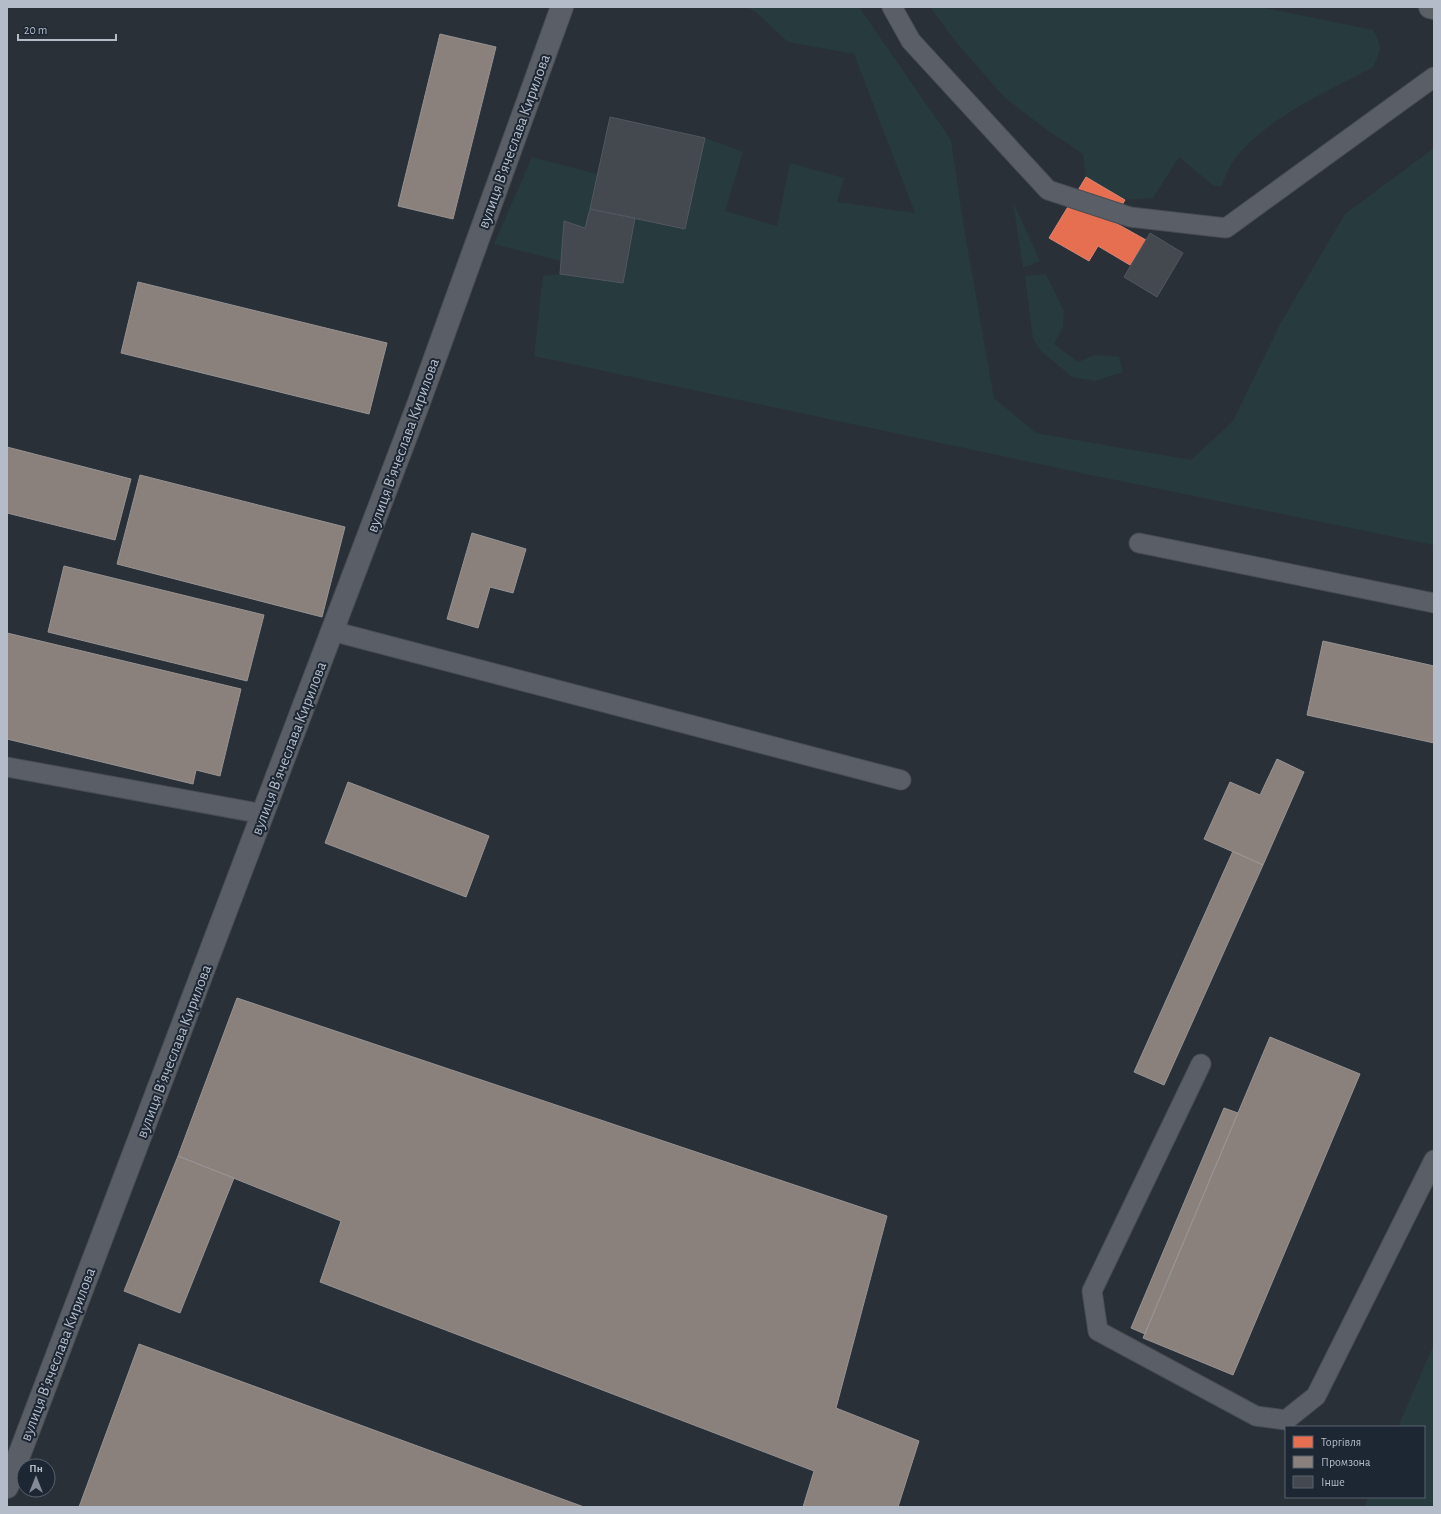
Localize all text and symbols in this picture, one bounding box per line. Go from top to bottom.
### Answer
scale bar [18,16,116,42]
text: 20 m [24,24,47,36]
street label: вулиця Вʼячеслава Кирилова [475,52,554,231]
street label: вулиця Вʼячеслава Кирилова [364,356,443,535]
street label: вулиця Вʼячеслава Кирилова [248,659,330,838]
street label: вулиця Вʼячеслава Кирилова [133,962,215,1141]
street label: вулиця Вʼячеслава Кирилова [17,1265,99,1444]
legend [1285,1426,1425,1498]
text: Торгівля [1321,1436,1361,1448]
text: Промзона [1321,1456,1371,1468]
north arrow [16,1458,56,1498]
text: Пн [29,1463,43,1474]
text: Інше [1321,1476,1345,1488]

